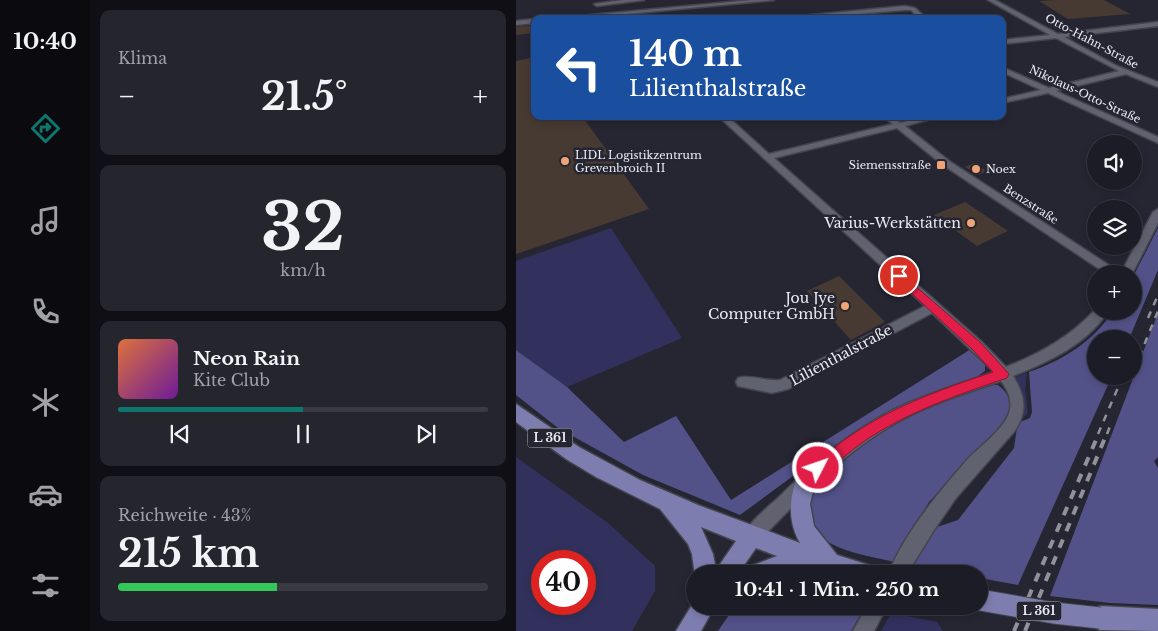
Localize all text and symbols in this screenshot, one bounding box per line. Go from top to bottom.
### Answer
street label: Otto-Hahn-Straße [1043,10,1141,72]
text: 10:40 [13,28,77,55]
text: 140 m [629,32,742,75]
icon: left [546,35,611,100]
text: Klima [118,48,167,68]
street label: Nikolaus-Otto-Straße [1027,62,1143,126]
text: 21.5° [261,73,347,120]
text: Lilienthalstraße [629,75,806,102]
text: − [118,79,136,114]
text: + [473,79,488,114]
icon: directions [28,111,63,146]
map controls [1087,135,1142,385]
button: sound [1087,135,1142,190]
place label: LIDL Logistikzentrum Grevenbroich II [575,148,702,175]
marker: LIDL Logistikzentrum Grevenbroich II [559,155,571,167]
place label: Siemensstraße [849,158,931,172]
marker: Siemensstraße [935,159,947,171]
place label: Noex [986,162,1016,176]
marker: Noex [970,163,982,175]
street label: Benzstraße [1001,181,1061,227]
text: 32 [261,187,345,268]
button: layers [1087,200,1142,255]
icon: music [28,203,63,238]
place label: Varius-Werkstätten [823,214,961,232]
marker: Varius-Werkstätten [965,217,977,229]
pin [878,255,920,297]
text: km/h [280,260,326,280]
icon: arrive [885,262,913,290]
button: + [1087,265,1142,320]
place label: Jou Jye Computer GmbH [708,289,835,323]
icon: phone [28,294,63,329]
marker: Jou Jye Computer GmbH [839,300,851,312]
street label: Lilienthalstraße [787,321,895,389]
button: − [1087,330,1142,385]
text: Neon Rain [193,347,300,370]
text: Kite Club [193,370,270,390]
icon: climate [28,385,63,420]
icon: previous [166,420,194,448]
icon: pause [289,420,317,448]
icon: next [412,420,440,448]
road number: L 361 [528,428,572,448]
position arrow [791,441,843,493]
icon: car [28,477,63,512]
text: Reichweite · 43% [118,505,251,525]
text: 215 km [118,530,259,577]
speed limit sign: 40 [531,550,596,615]
icon: filters [28,568,63,603]
text: 10:41 · 1 Min. · 250 m [735,578,939,601]
road number: L 361 [1016,602,1062,620]

